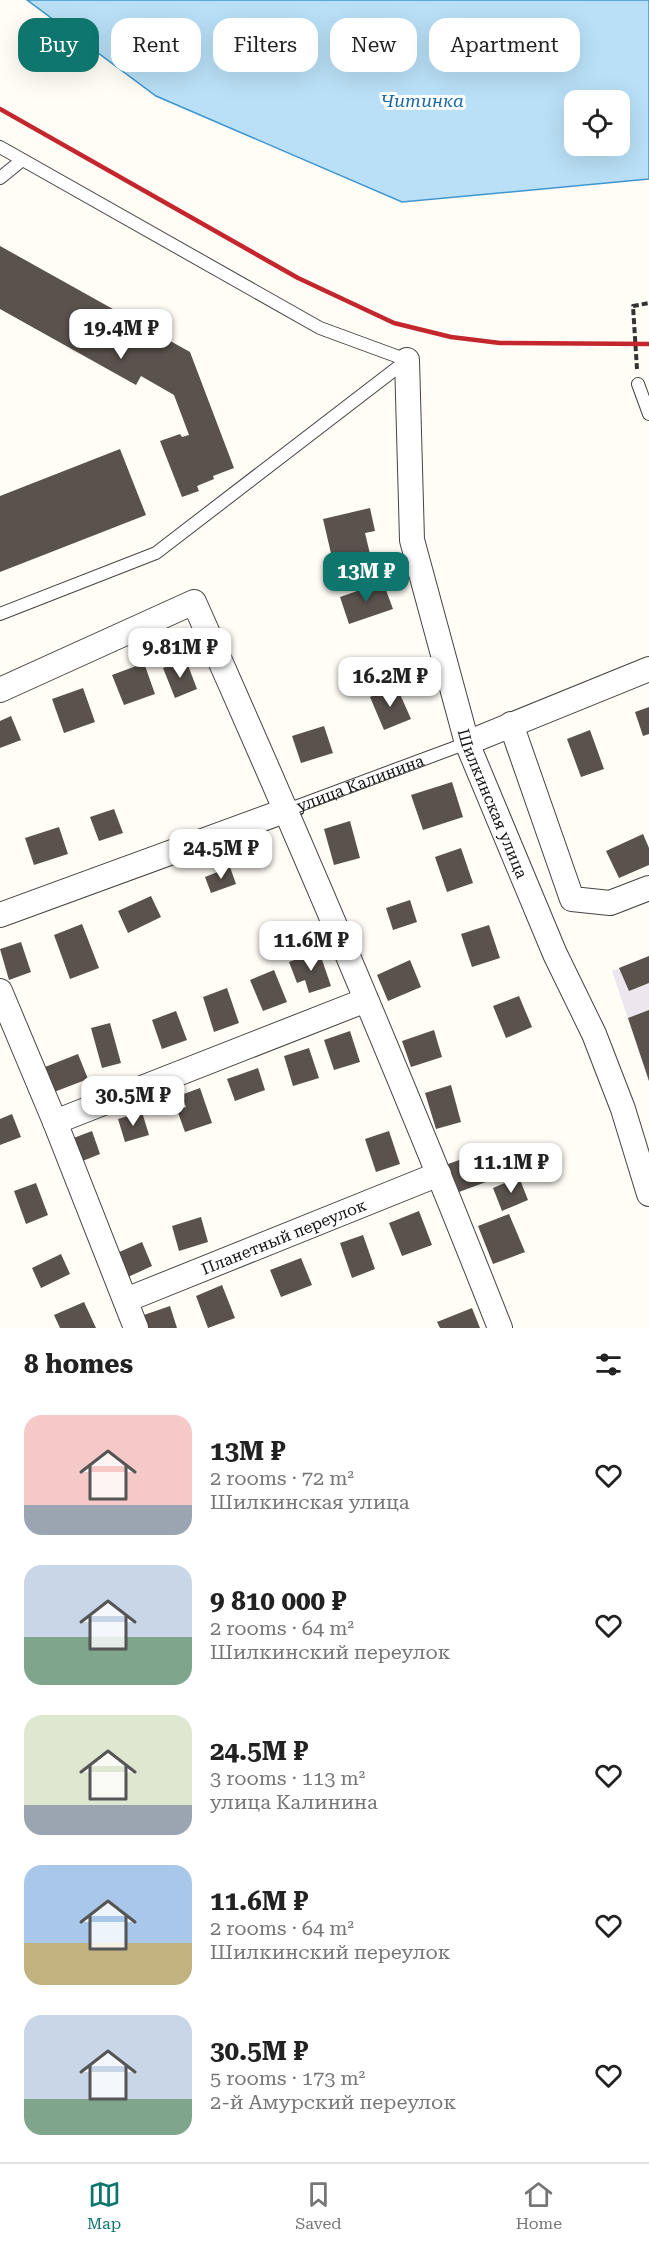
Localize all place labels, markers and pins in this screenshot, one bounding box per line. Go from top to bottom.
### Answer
pin: 19.4M ₽ [66,309,176,360]
pin: 13M ₽ [324,552,408,603]
pin: 9.81M ₽ [125,628,235,679]
pin: 16.2M ₽ [335,657,445,708]
pin: 24.5M ₽ [166,829,276,880]
pin: 11.6M ₽ [256,921,366,972]
pin: 30.5M ₽ [78,1076,188,1127]
pin: 11.1M ₽ [456,1143,566,1194]

